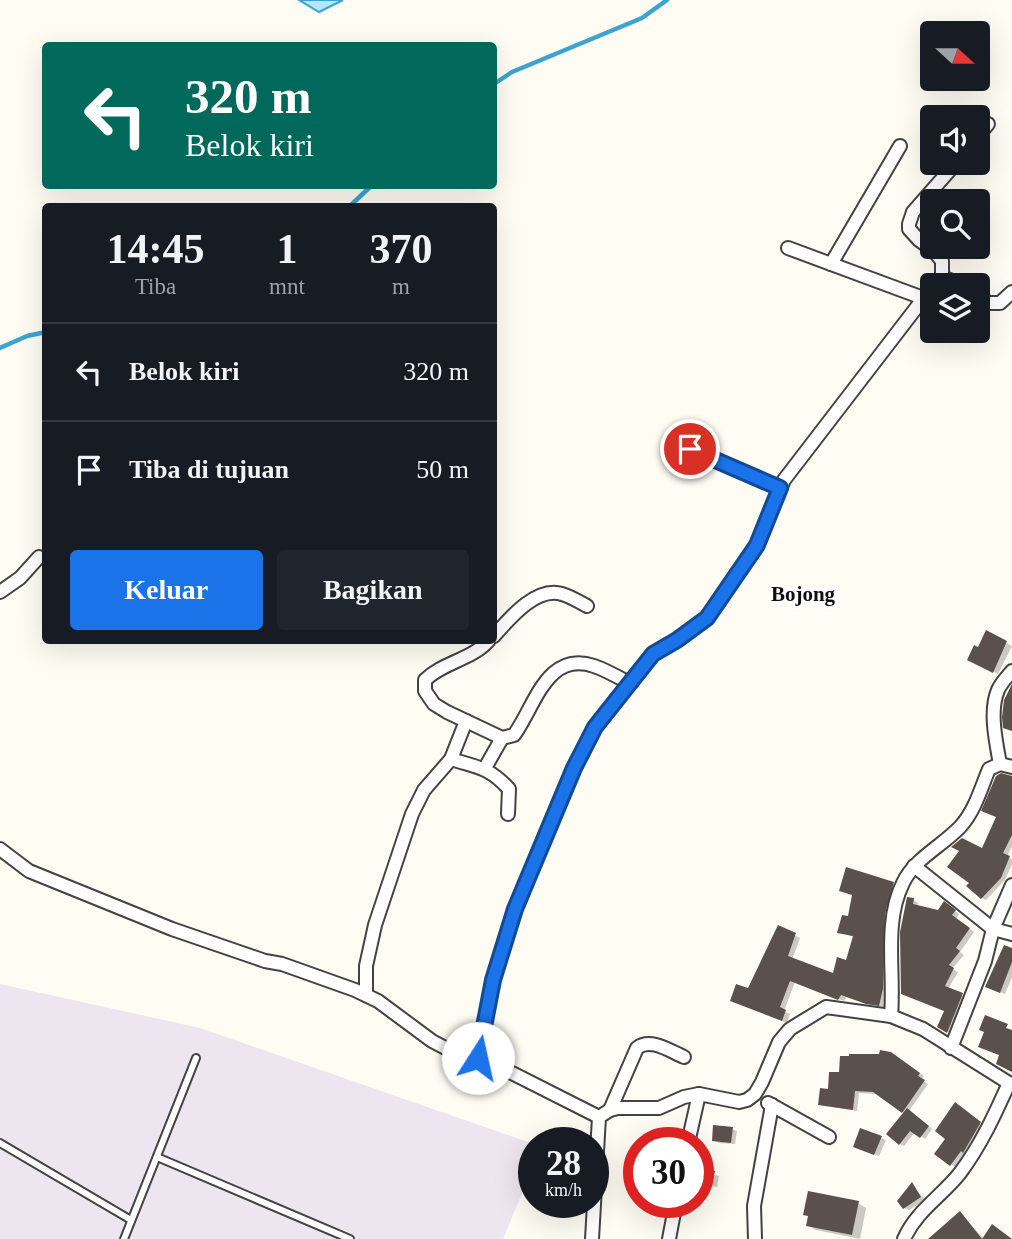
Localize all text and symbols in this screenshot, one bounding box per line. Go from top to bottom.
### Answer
north arrow [920,21,990,91]
map controls [920,21,990,343]
text: 320 m [185,69,312,124]
icon: left [70,70,161,161]
button: sound [920,105,990,175]
text: Belok kiri [185,127,314,163]
button: search [920,189,990,259]
text: 14:45 [107,226,205,272]
text: 1 [276,226,297,272]
text: 370 [369,226,432,272]
button: layers [920,273,990,343]
text: Tiba [135,274,176,299]
text: mnt [269,274,305,299]
text: m [392,274,410,299]
icon: left [70,353,108,391]
text: Belok kiri [129,357,240,386]
text: 320 m [403,357,469,386]
pin [660,419,720,479]
icon: arrive [671,430,709,468]
icon: arrive [70,451,108,489]
text: Tiba di tujuan [129,455,289,484]
text: 50 m [416,455,469,484]
button: Keluar [70,550,263,630]
button: Bagikan [277,550,469,630]
district label: Bojong [771,582,836,606]
position arrow [441,1021,515,1095]
speed limit sign: 30 [623,1127,714,1218]
text: 28 [546,1144,581,1183]
text: km/h [545,1180,582,1200]

